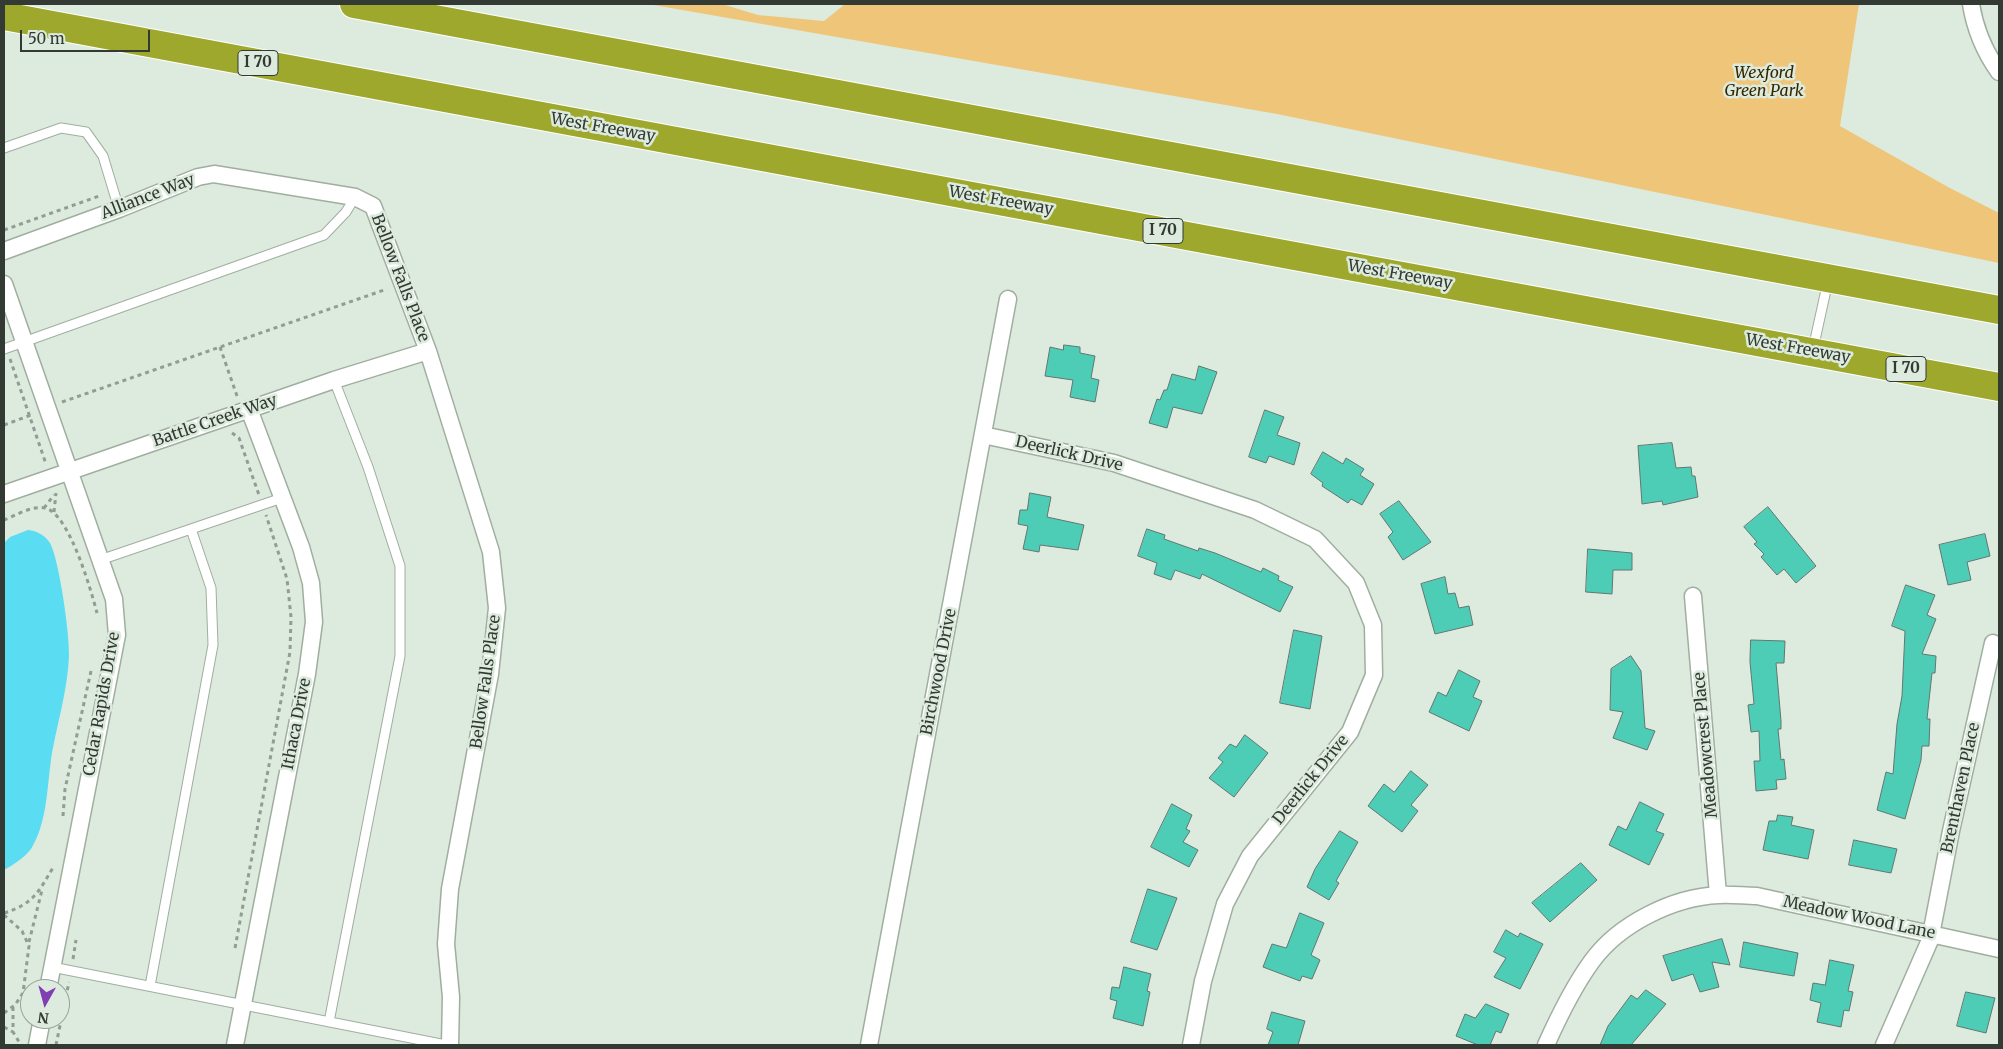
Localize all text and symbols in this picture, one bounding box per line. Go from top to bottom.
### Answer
scale bar [22,20,152,52]
text: 50 m [28,29,65,48]
road number: I 70 [238,50,278,76]
park label: Wexford Green Park [1724,63,1804,101]
street label: West Freeway [549,109,657,147]
street label: Alliance Way [98,170,198,224]
street label: West Freeway [947,182,1055,220]
street label: Bellow Falls Place [367,211,433,345]
road number: I 70 [1143,218,1183,244]
street label: West Freeway [1346,256,1454,294]
street label: West Freeway [1744,330,1852,368]
road number: I 70 [1886,356,1926,382]
street label: Battle Creek Way [150,391,280,451]
street label: Deerlick Drive [1013,432,1125,476]
street label: Birchwood Drive [917,607,961,737]
street label: Bellow Falls Place [467,614,505,750]
street label: Cedar Rapids Drive [80,631,124,777]
street label: Meadowcrest Place [1690,671,1722,819]
street label: Ithaca Drive [279,677,315,771]
street label: Brenthaven Place [1938,721,1984,855]
street label: Deerlick Drive [1269,731,1353,829]
street label: Meadow Wood Lane [1781,892,1937,944]
north arrow [20,979,70,1029]
text: N [37,1008,50,1028]

